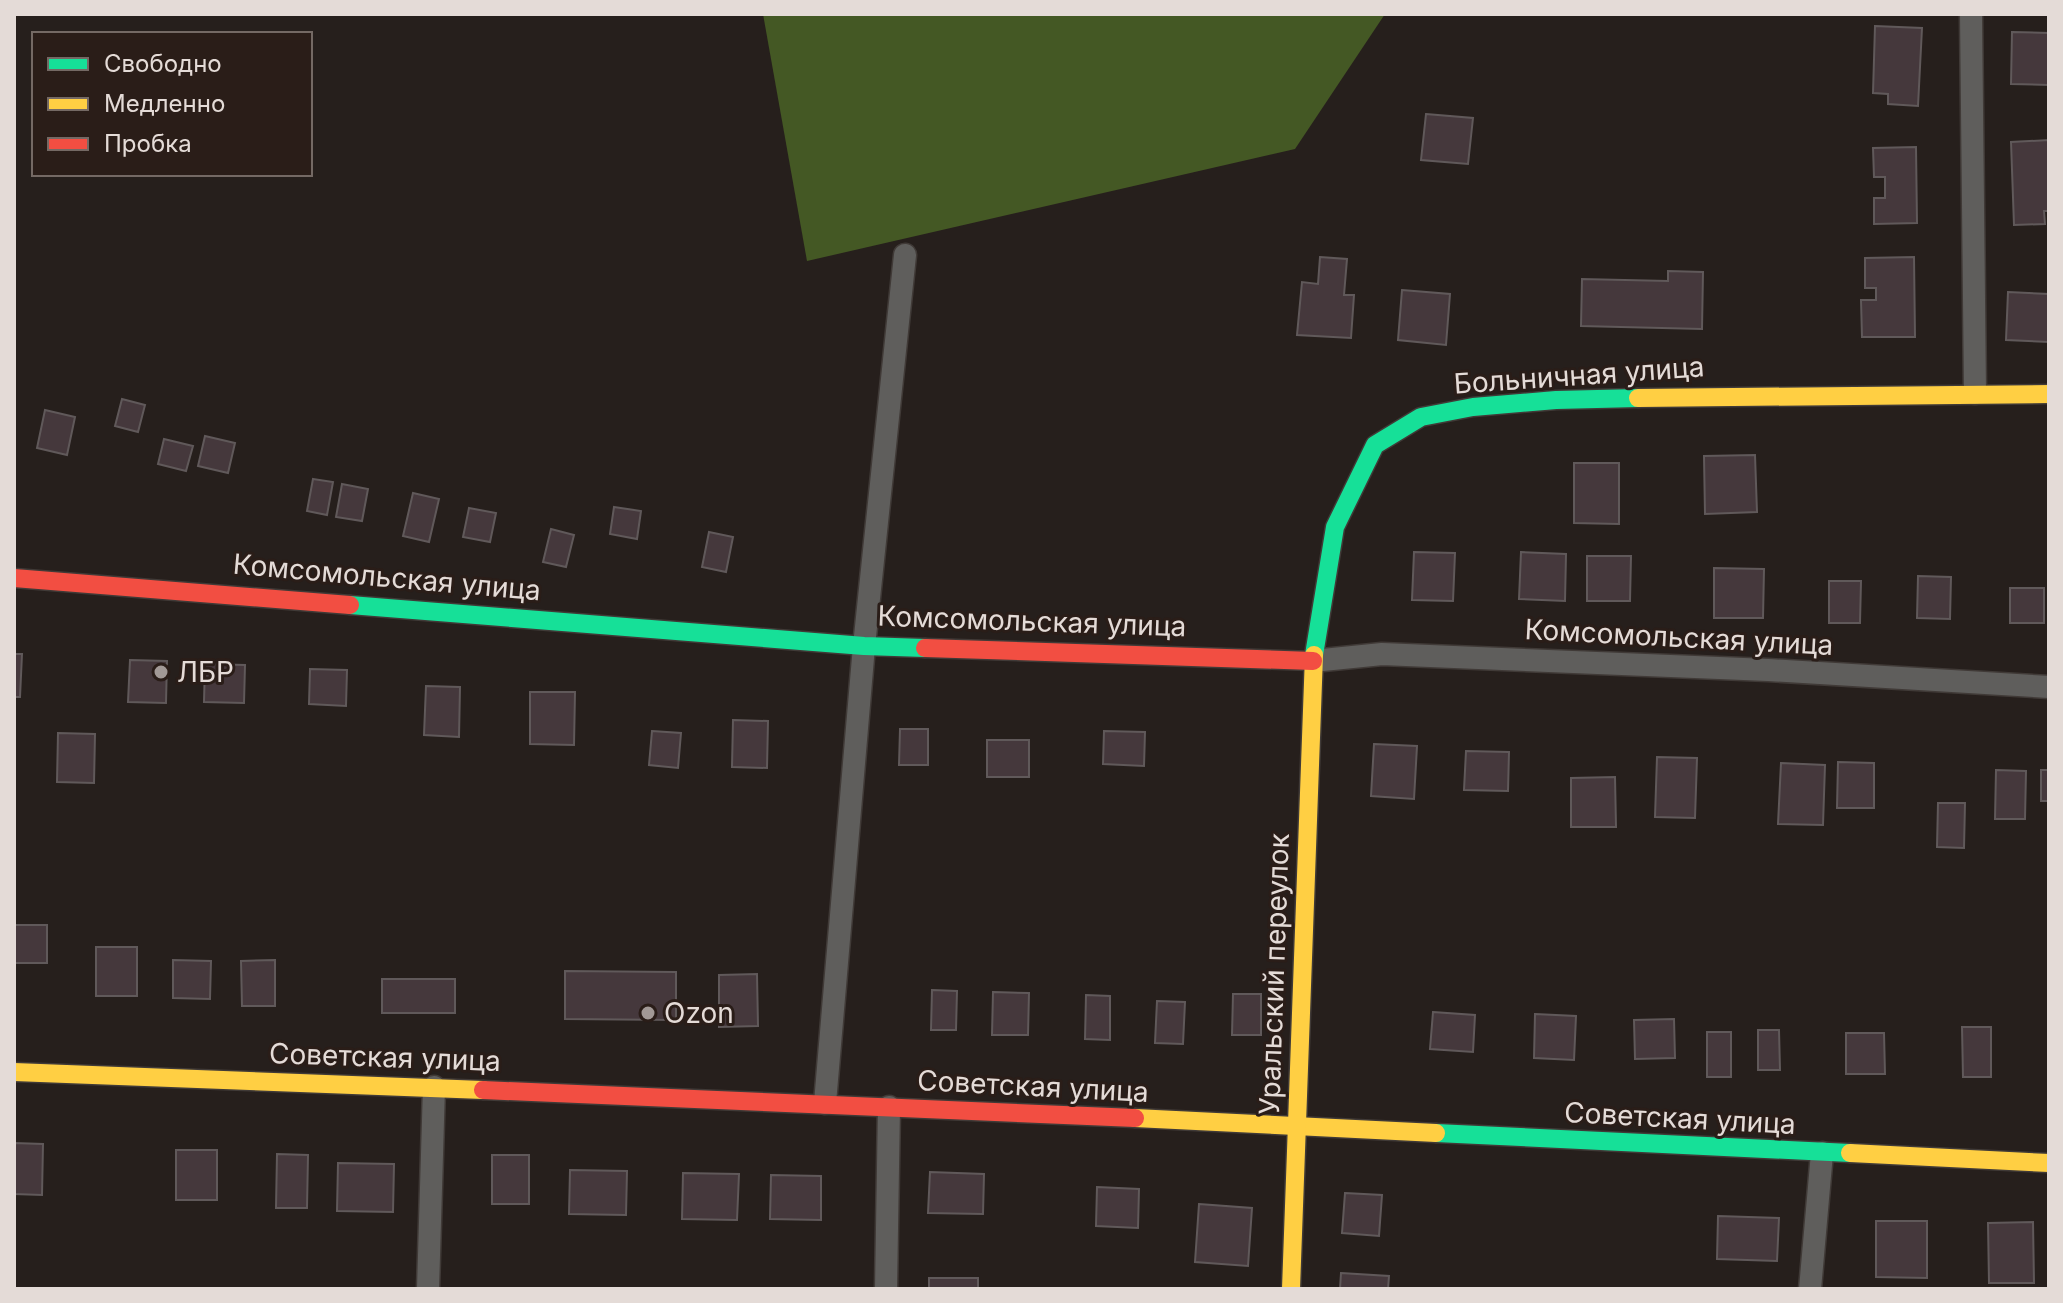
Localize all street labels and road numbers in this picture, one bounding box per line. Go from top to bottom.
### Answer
street label: Больничная улица [1453,349,1705,401]
street label: Комсомольская улица [232,547,542,607]
street label: Комсомольская улица [877,599,1187,643]
street label: Комсомольская улица [1524,612,1834,662]
street label: Уральский переулок [1252,833,1296,1115]
street label: Советская улица [269,1036,501,1078]
street label: Советская улица [916,1063,1150,1109]
street label: Советская улица [1563,1095,1797,1141]

